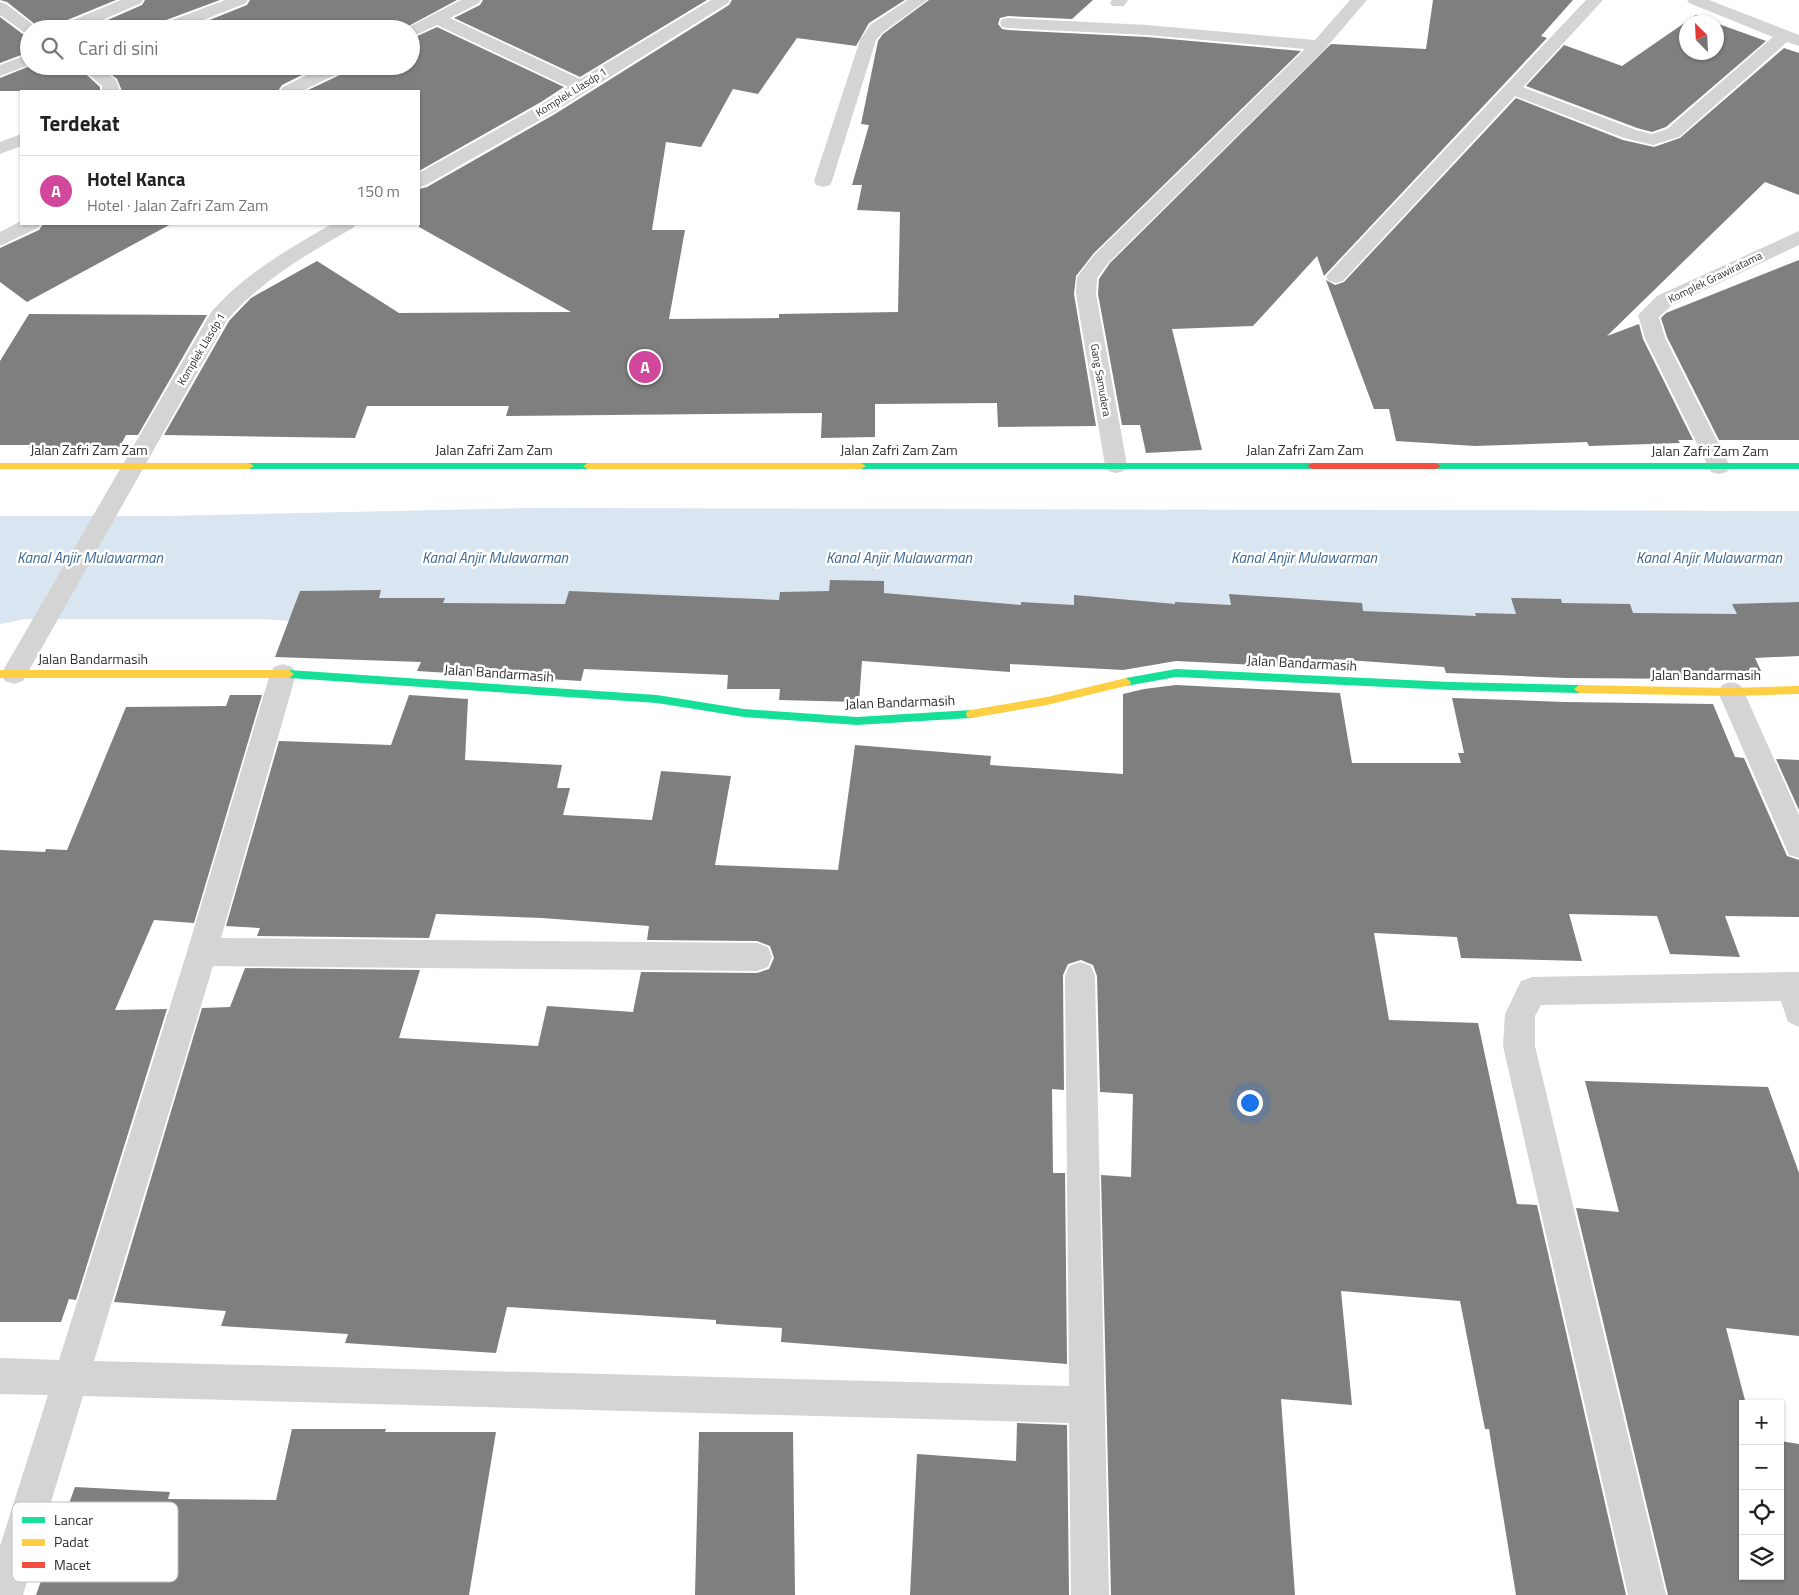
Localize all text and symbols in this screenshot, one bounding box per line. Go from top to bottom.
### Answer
north arrow [1679,15,1724,60]
search box [20,20,420,75]
text: Cari di sini [78,33,159,62]
icon: search [38,34,66,62]
street label: Komplek Llasdp 1 [532,64,610,120]
text: Terdekat [40,107,120,139]
text: Hotel Kanca [87,164,185,193]
text: A [51,179,61,203]
text: 150 m [356,179,400,203]
text: Hotel · Jalan Zafri Zam Zam [87,193,268,217]
street label: Komplek Grawiratama [1665,247,1765,307]
street label: Komplek Llasdp 1 [173,310,229,388]
street label: Gang Samudera [1087,342,1115,418]
pin: A [629,348,661,386]
street label: Jalan Zafri Zam Zam [30,439,148,460]
street label: Jalan Zafri Zam Zam [435,439,553,460]
street label: Jalan Zafri Zam Zam [840,439,958,460]
street label: Jalan Zafri Zam Zam [1246,439,1364,460]
street label: Jalan Zafri Zam Zam [1651,440,1769,461]
water label: Kanal Anjir Mulawarman [17,546,164,569]
water label: Kanal Anjir Mulawarman [422,546,569,569]
water label: Kanal Anjir Mulawarman [826,546,973,569]
water label: Kanal Anjir Mulawarman [1231,546,1378,569]
water label: Kanal Anjir Mulawarman [1636,546,1783,569]
street label: Jalan Bandarmasih [38,648,148,669]
street label: Jalan Bandarmasih [1246,649,1358,676]
street label: Jalan Bandarmasih [443,658,555,687]
street label: Jalan Bandarmasih [1651,664,1761,685]
street label: Jalan Bandarmasih [845,689,955,714]
your location [1237,1090,1263,1116]
map controls [1739,1400,1784,1580]
button: + [1739,1400,1784,1445]
button: − [1739,1445,1784,1490]
button: locate [1739,1490,1784,1535]
legend [12,1502,178,1582]
text: Lancar [54,1509,93,1530]
text: Padat [54,1531,89,1552]
button: layers [1739,1535,1784,1580]
text: Macet [54,1554,91,1575]

